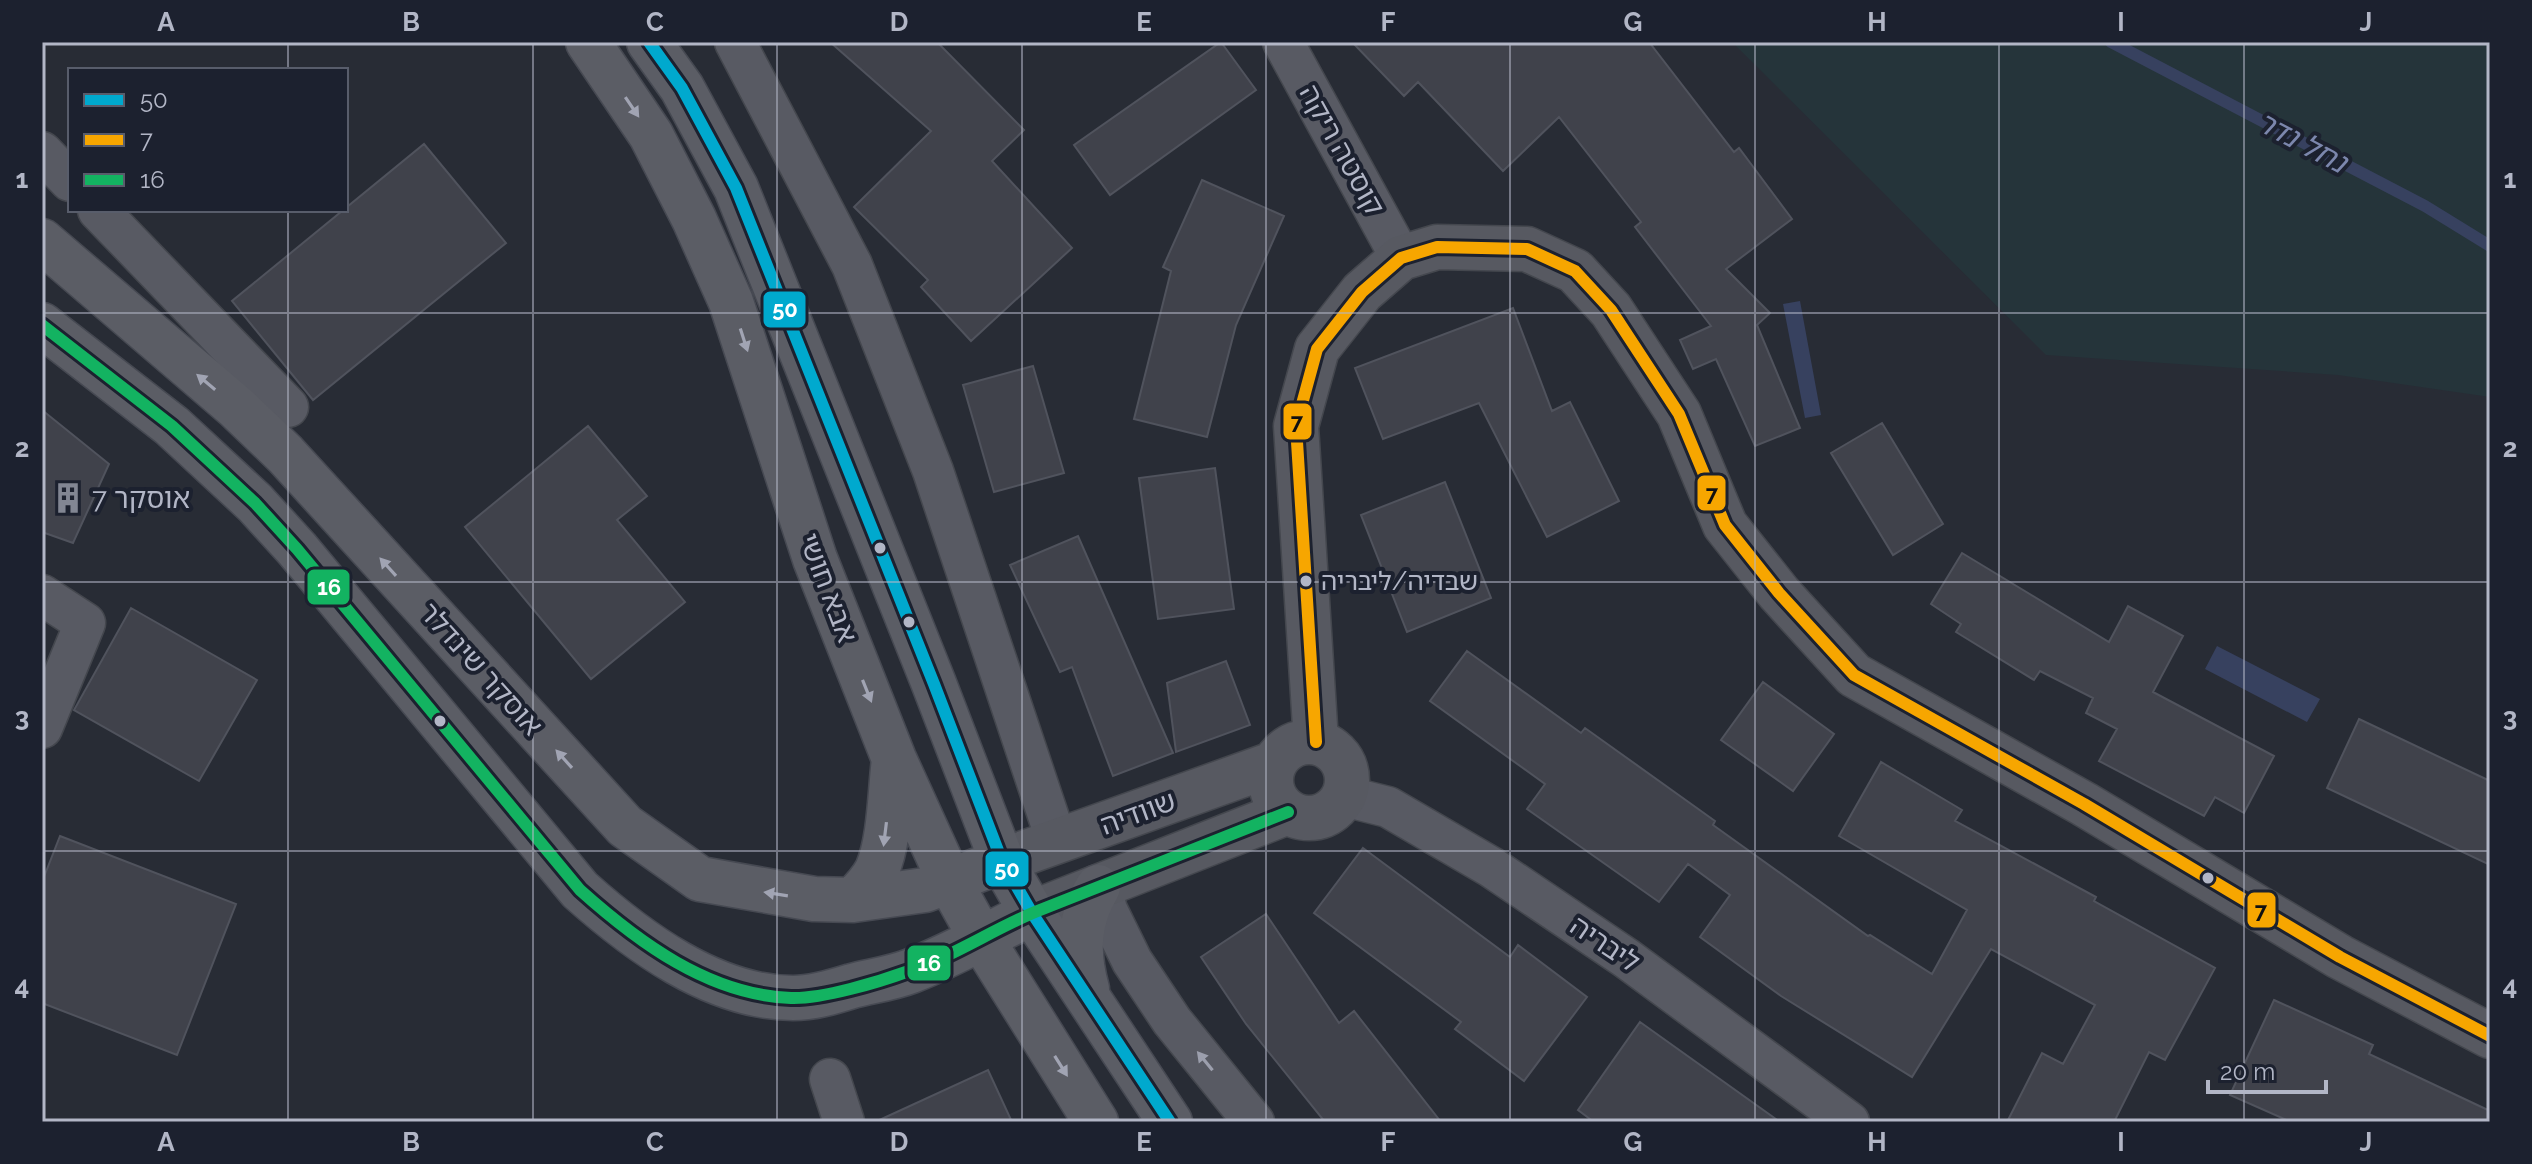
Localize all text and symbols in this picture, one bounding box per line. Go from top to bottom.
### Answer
text: A [157,7,175,37]
text: B [402,7,420,37]
text: C [646,7,664,37]
text: D [890,7,908,37]
text: E [1136,7,1152,37]
text: F [1381,7,1396,37]
text: G [1624,7,1642,37]
text: H [1867,7,1887,37]
text: I [2117,7,2125,37]
text: J [2360,7,2372,37]
legend [68,68,348,212]
street label: קוסטה ריקה [1293,79,1391,221]
text: 50 [140,85,168,114]
one-way arrow [624,96,639,117]
water label: נחל נדר [2251,104,2355,181]
text: 7 [140,125,153,154]
text: 1 [16,164,29,194]
text: 1 [2504,164,2517,194]
text: 16 [140,165,165,194]
line badge: 50 [762,290,807,329]
text: 50 [772,296,798,322]
one-way arrow [738,329,750,353]
one-way arrow [197,374,217,391]
line badge: 7 [1282,402,1313,441]
text: 7 [1291,408,1304,434]
text: 2 [15,433,29,463]
text: 2 [2503,433,2517,463]
line badge: 7 [1696,474,1727,512]
text: 7 [1706,480,1719,506]
building icon: אוסקר 7 [51,481,85,515]
place label: אוסקר 7 [92,482,190,515]
street label: אבא חושי [792,529,864,647]
unlabelled marker [872,540,888,556]
one-way arrow [380,558,398,577]
place label: שבדיה/ליבריה [1321,566,1478,596]
line badge: 16 [306,568,351,606]
marker: שבדיה/ליבריה [1298,573,1314,589]
text: 16 [317,574,341,600]
street label: אוסקר שינדלר [413,596,549,742]
unlabelled marker [901,614,917,630]
one-way arrow [861,679,874,703]
text: 3 [15,702,29,732]
text: 3 [2503,702,2517,732]
unlabelled marker [432,713,448,729]
one-way arrow [555,750,573,769]
street label: שוודיה [1096,784,1180,842]
one-way arrow [878,821,891,846]
line badge: 50 [984,850,1030,888]
text: 50 [994,856,1020,882]
unlabelled marker [2200,870,2216,886]
one-way arrow [763,887,788,900]
line badge: 7 [2246,891,2277,929]
text: 7 [2255,897,2268,923]
street label: ליבריה [1564,909,1646,979]
line badge: 16 [906,944,952,982]
text: 16 [917,950,941,976]
text: 4 [15,971,29,1001]
text: 4 [2503,971,2517,1001]
scale bar [2208,1044,2326,1094]
one-way arrow [1197,1051,1213,1071]
one-way arrow [1054,1055,1068,1077]
text: 20 m [2220,1057,2275,1086]
text: A [157,1127,175,1157]
text: B [402,1127,420,1157]
text: C [646,1127,664,1157]
text: D [890,1127,908,1157]
text: E [1136,1127,1152,1157]
text: F [1381,1127,1396,1157]
text: G [1624,1127,1642,1157]
text: H [1867,1127,1887,1157]
text: I [2117,1127,2125,1157]
text: J [2360,1127,2372,1157]

